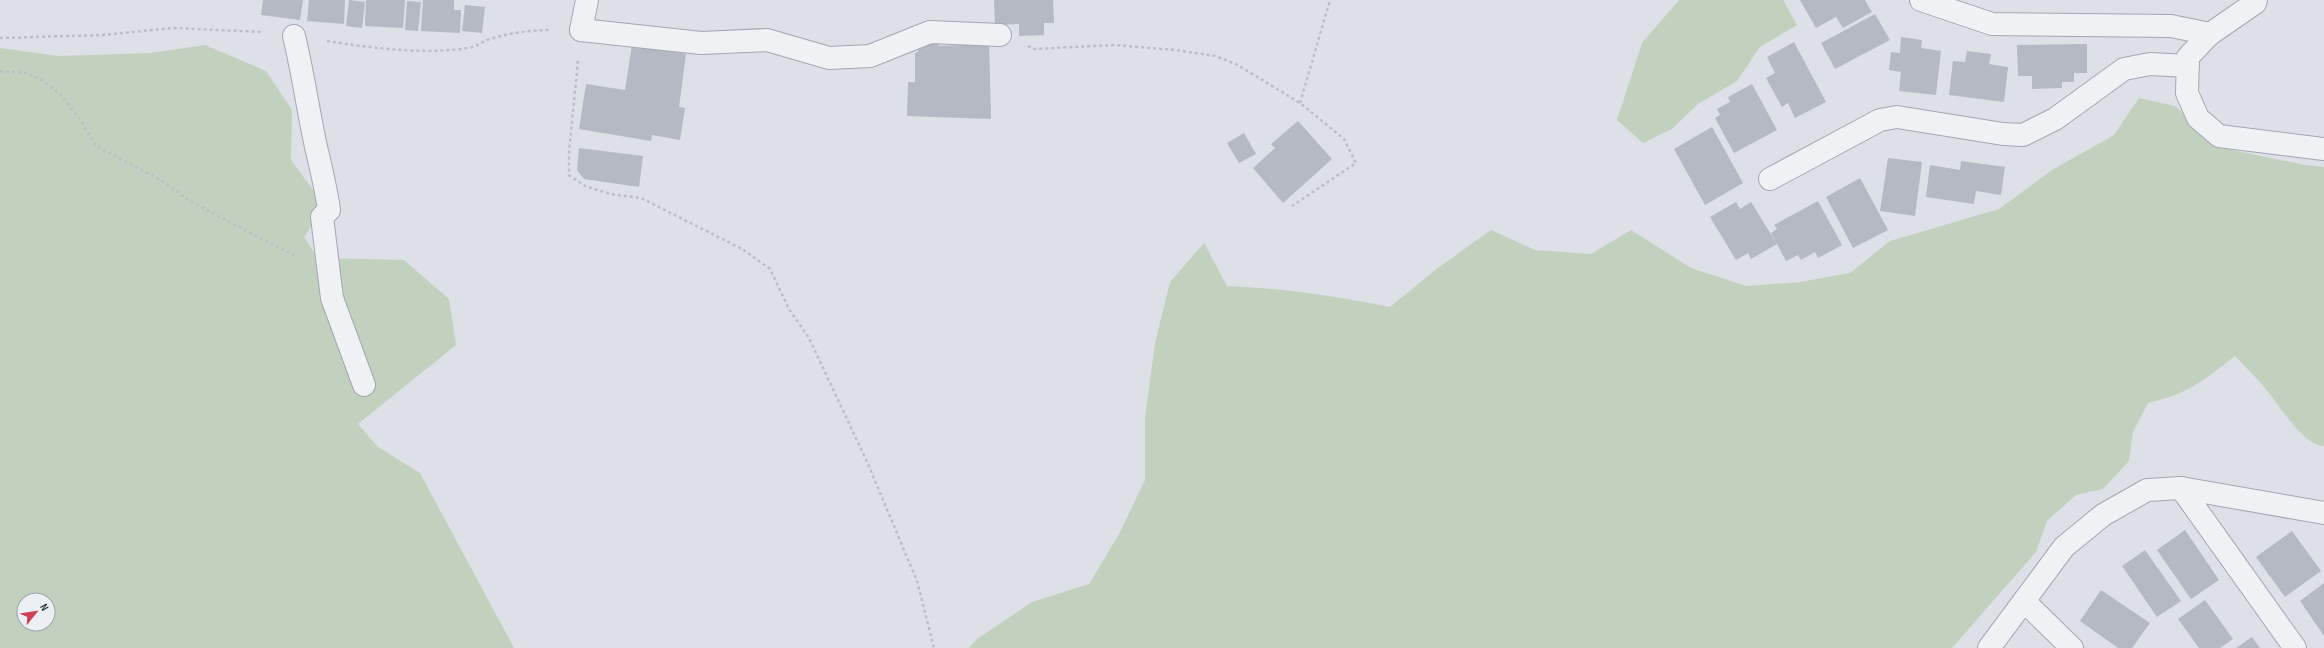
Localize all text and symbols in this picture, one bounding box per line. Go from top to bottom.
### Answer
north arrow [16,592,56,632]
text: N [37,601,51,613]

